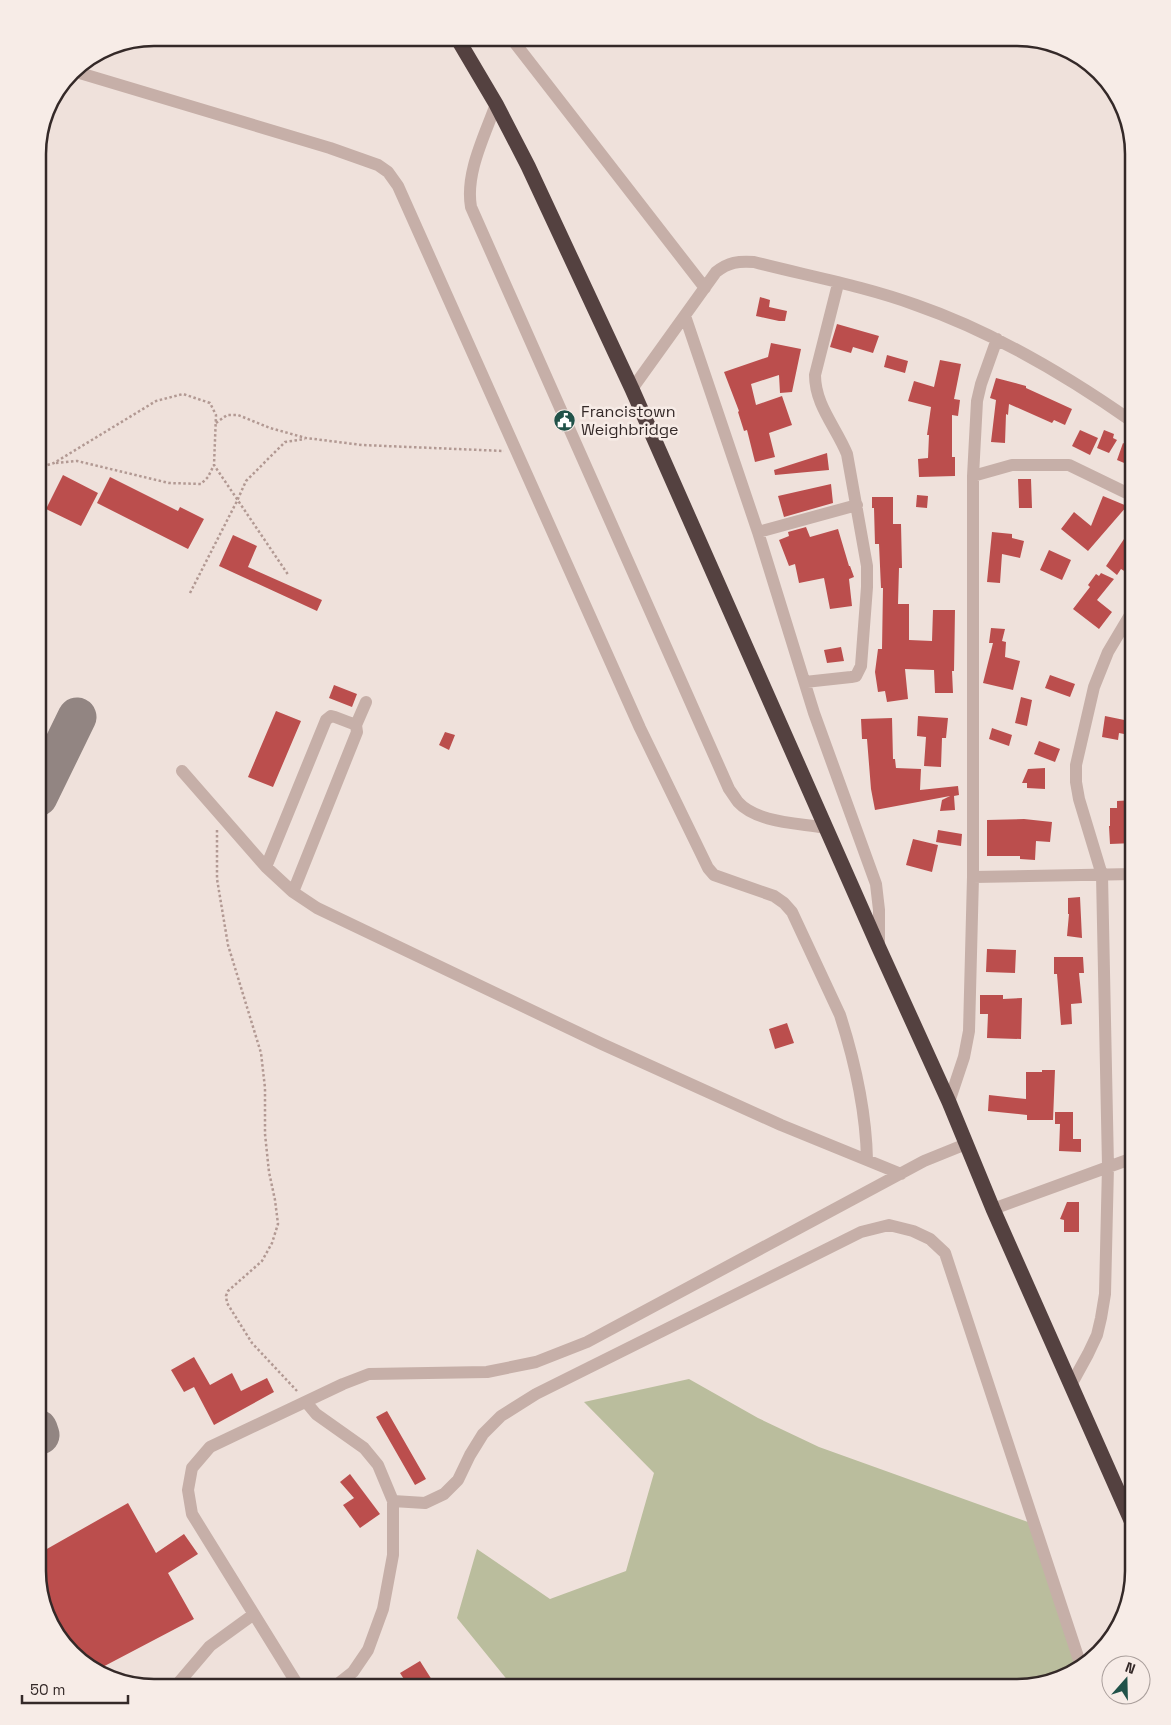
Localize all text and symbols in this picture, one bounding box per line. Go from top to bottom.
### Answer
place label: Francistown Weighbridge [581,401,679,440]
public building icon: Francistown Weighbridge [553,408,577,432]
north arrow [1101,1655,1151,1705]
text: N [1123,1658,1138,1678]
scale bar [22,1672,129,1704]
text: 50 m [30,1680,65,1699]

